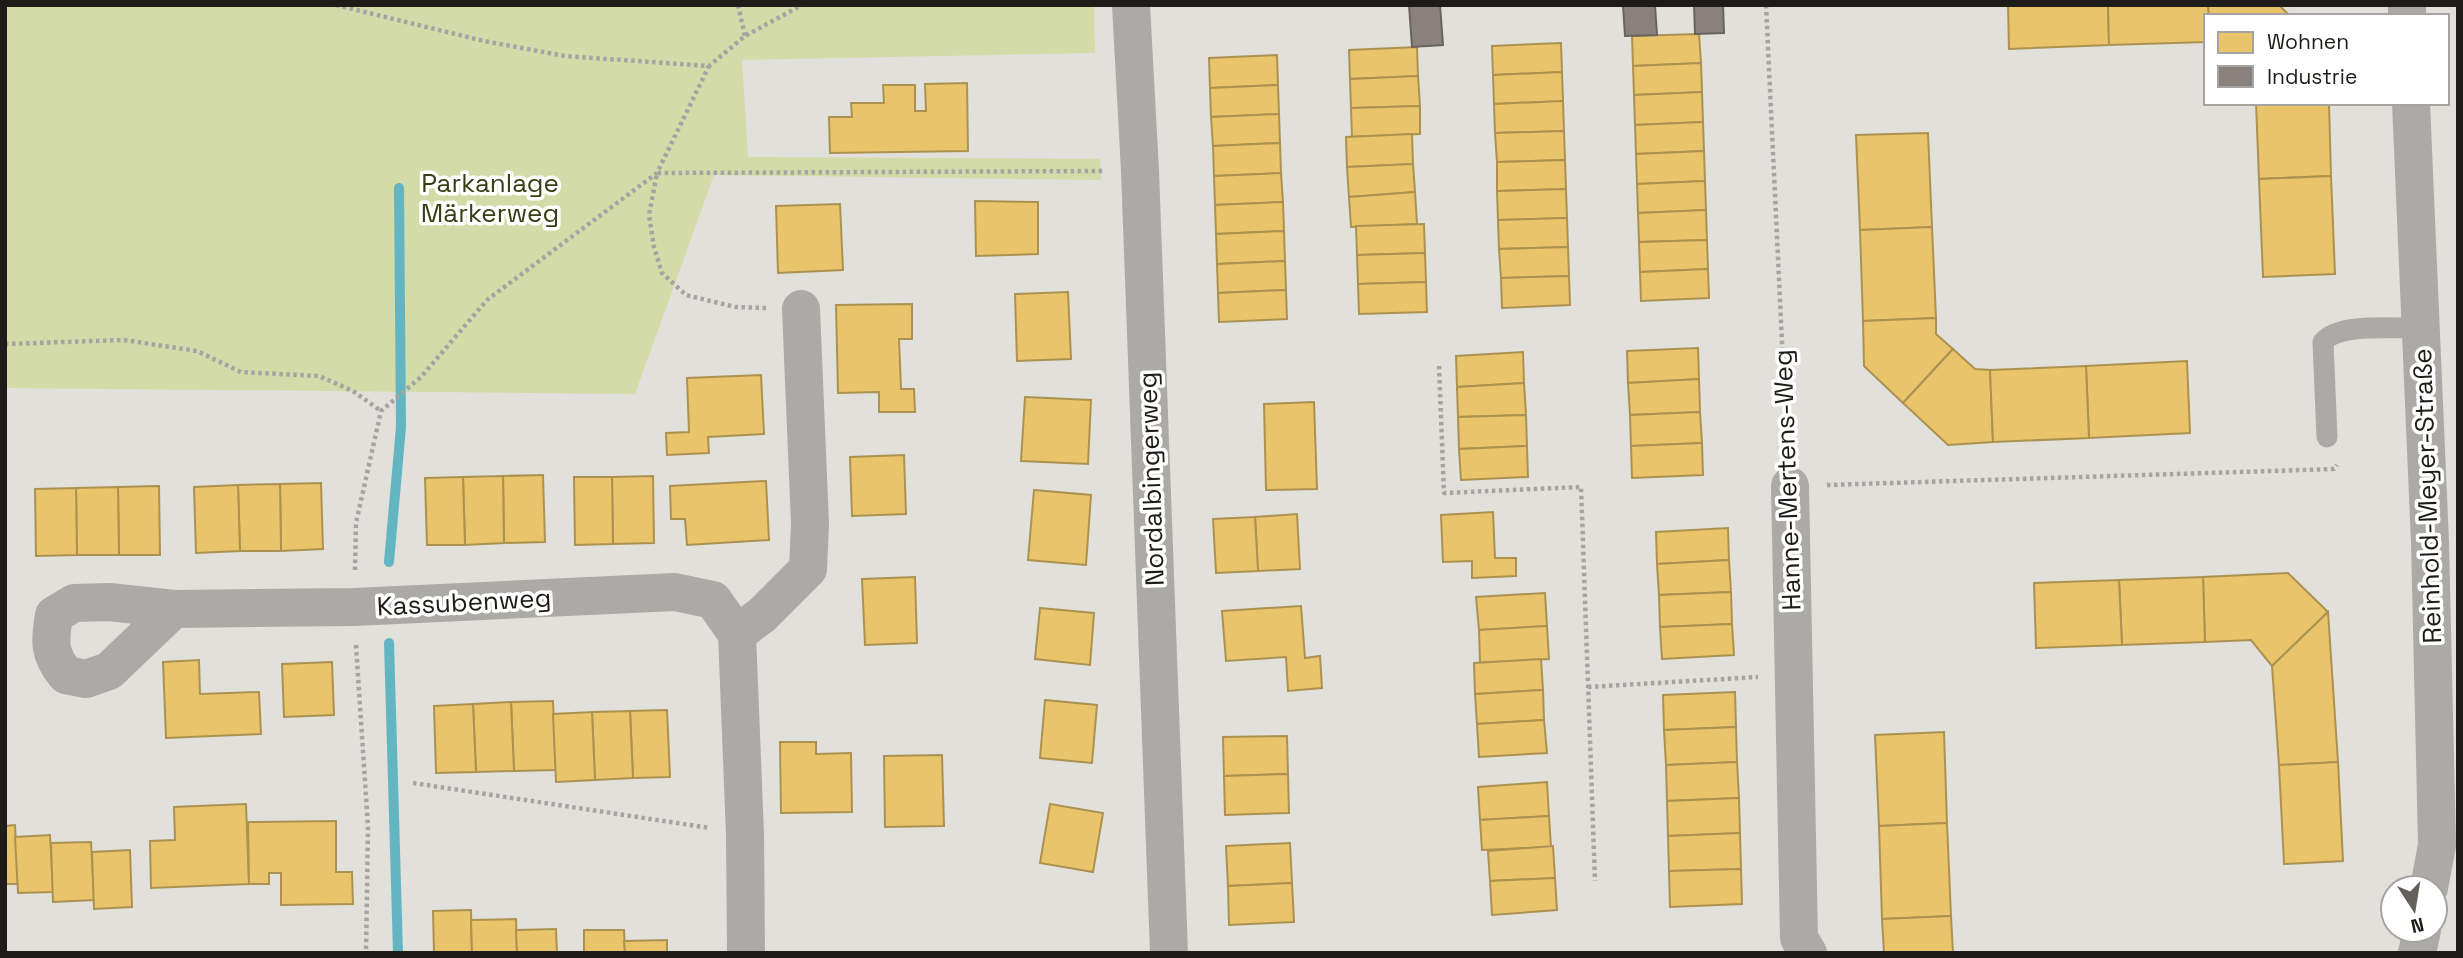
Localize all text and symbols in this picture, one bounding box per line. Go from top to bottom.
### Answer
legend [2204,14,2449,105]
text: Wohnen [2267,28,2349,55]
text: Industrie [2267,63,2357,90]
park label: Parkanlage Märkerweg [421,166,559,230]
street label: Reinhold-Meyer-Straße [2405,348,2449,644]
street label: Hanne-Mertens-Weg [1765,349,1809,611]
street label: Nordalbingerweg [1130,371,1172,587]
street label: Kassubenweg [376,580,552,624]
north arrow [2379,874,2449,944]
text: N [2409,912,2426,939]

